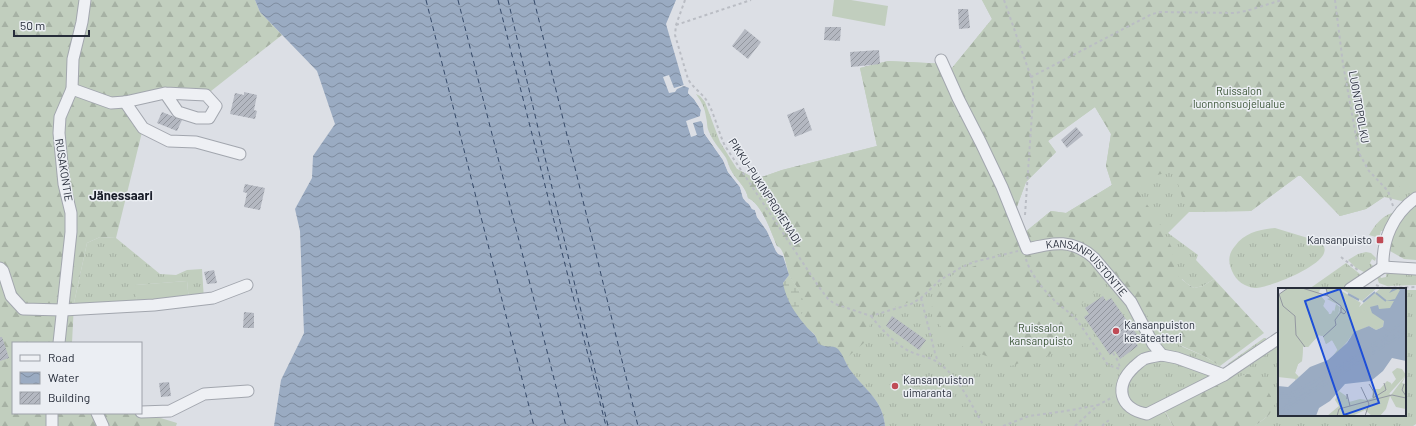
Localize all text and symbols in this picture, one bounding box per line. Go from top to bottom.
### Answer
scale bar [14,12,89,38]
text: 50 m [20,18,45,32]
street label: LUONTOPOLKU [1347,70,1372,144]
park label: Ruissalon luonnonsuojelualue [1193,84,1285,110]
street label: PIKKU-PUKINPROMENADI [726,136,804,246]
street label: RUSAKONTIE [53,137,76,203]
district label: Jänessaari [89,187,153,203]
place label: Kansanpuisto [1307,233,1372,246]
marker: Kansanpuisto [1375,235,1385,245]
street label: KANSANPUISTONTIE [1045,237,1130,299]
inset map [1278,288,1406,416]
place label: Kansanpuiston kesäteatteri [1124,318,1195,344]
park label: Ruissalon kansanpuisto [1009,321,1073,347]
marker: Kansanpuiston kesäteatteri [1111,326,1121,336]
legend [12,342,142,414]
text: Road [48,350,75,364]
text: Water [48,370,80,384]
place label: Kansanpuiston uimaranta [903,373,974,399]
marker: Kansanpuiston uimaranta [890,381,900,391]
text: Building [48,390,90,404]

